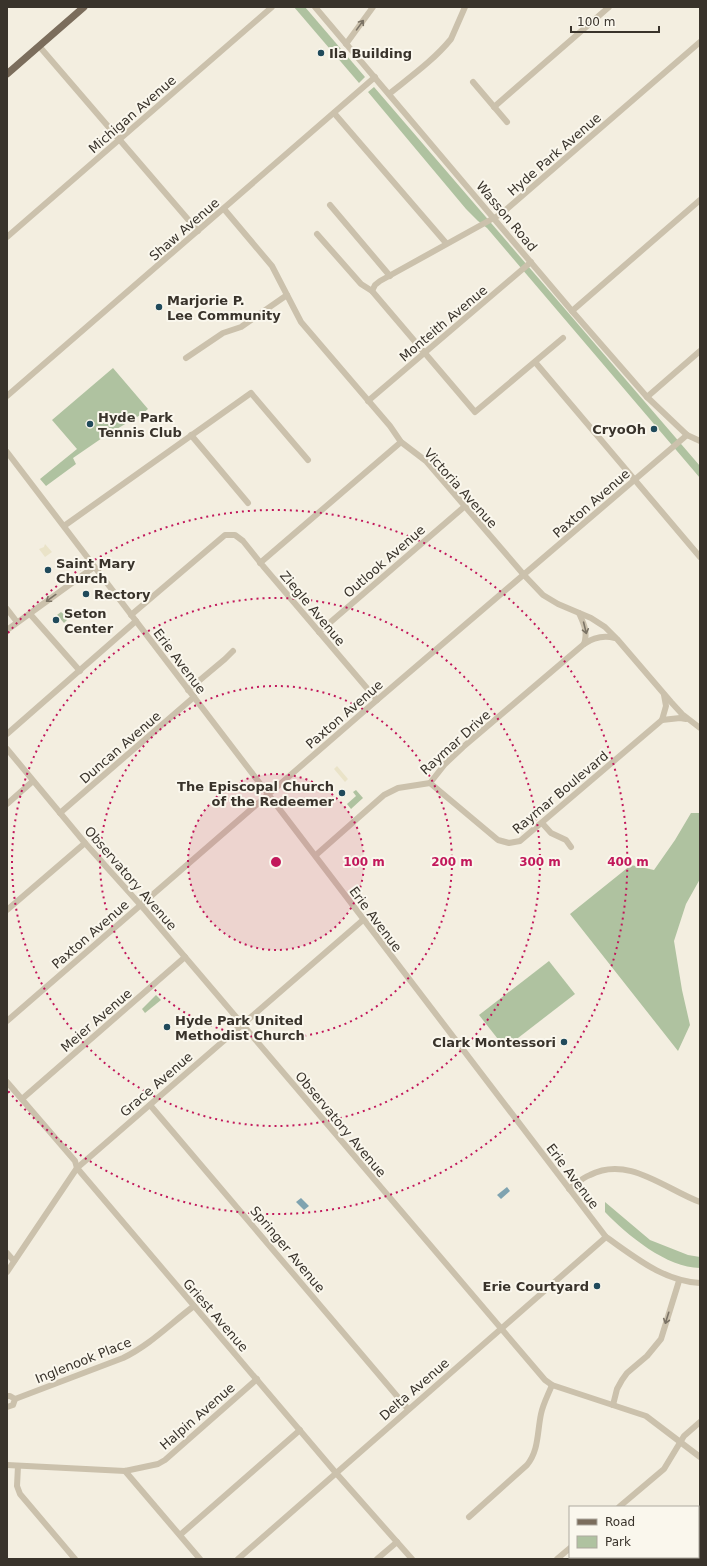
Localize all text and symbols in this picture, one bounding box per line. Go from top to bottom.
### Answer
scale bar [571,8,659,34]
text: 100 m [577,15,615,29]
one-way arrow [356,20,364,31]
place label: Ila Building [329,46,412,61]
marker: Ila Building [316,48,326,58]
street label: Michigan Avenue [86,72,179,156]
street label: Hyde Park Avenue [505,110,604,199]
street label: Wasson Road [473,178,540,254]
street label: Shaw Avenue [146,195,222,264]
street label: Monteith Avenue [396,282,490,364]
place label: Marjorie P. Lee Community [167,293,281,323]
marker: Marjorie P. Lee Community [154,302,164,312]
place label: Hyde Park Tennis Club [98,410,182,440]
marker: Hyde Park Tennis Club [85,419,95,429]
place label: CryoOh [592,422,646,437]
marker: CryoOh [649,424,659,434]
street label: Victoria Avenue [421,445,500,531]
street label: Paxton Avenue [550,466,633,541]
street label: Outlook Avenue [341,522,428,601]
place label: Saint Mary Church [56,556,136,586]
marker: Saint Mary Church [43,565,53,575]
street label: Ziegle Avenue [277,568,348,649]
place label: Rectory [94,587,151,602]
marker: Rectory [81,589,91,599]
one-way arrow [46,594,57,602]
place label: Seton Center [64,606,114,636]
marker: Seton Center [51,615,61,625]
one-way arrow [581,622,589,635]
street label: Erie Avenue [150,626,209,697]
street label: Paxton Avenue [303,677,386,752]
street label: Raymar Drive [417,707,493,778]
street label: Duncan Avenue [77,708,164,787]
street label: Raymar Boulevard [509,748,611,837]
place label: The Episcopal Church of the Redeemer [177,779,335,809]
marker: The Episcopal Church of the Redeemer [337,788,347,798]
street label: Observatory Avenue [81,823,180,933]
centre of rings [269,855,283,869]
text: 100 m [343,855,385,869]
text: 200 m [431,855,473,869]
text: 300 m [519,855,561,869]
text: 400 m [607,855,649,869]
street label: Erie Avenue [346,884,405,955]
street label: Paxton Avenue [49,897,132,972]
street label: Meier Avenue [58,986,135,1055]
place label: Hyde Park United Methodist Church [175,1013,305,1043]
marker: Hyde Park United Methodist Church [162,1022,172,1032]
place label: Clark Montessori [432,1035,556,1050]
marker: Clark Montessori [559,1037,569,1047]
street label: Grace Avenue [117,1049,196,1120]
street label: Observatory Avenue [292,1069,389,1180]
street label: Erie Avenue [543,1141,602,1212]
street label: Springer Avenue [247,1203,328,1295]
street label: Griest Avenue [180,1276,251,1355]
place label: Erie Courtyard [483,1279,589,1294]
marker: Erie Courtyard [592,1281,602,1291]
one-way arrow [663,1312,671,1324]
street label: Inglenook Place [33,1334,133,1387]
street label: Delta Avenue [377,1355,452,1424]
street label: Halpin Avenue [157,1380,238,1453]
legend [569,1506,699,1558]
text: Road [605,1515,635,1529]
text: Park [605,1535,631,1549]

